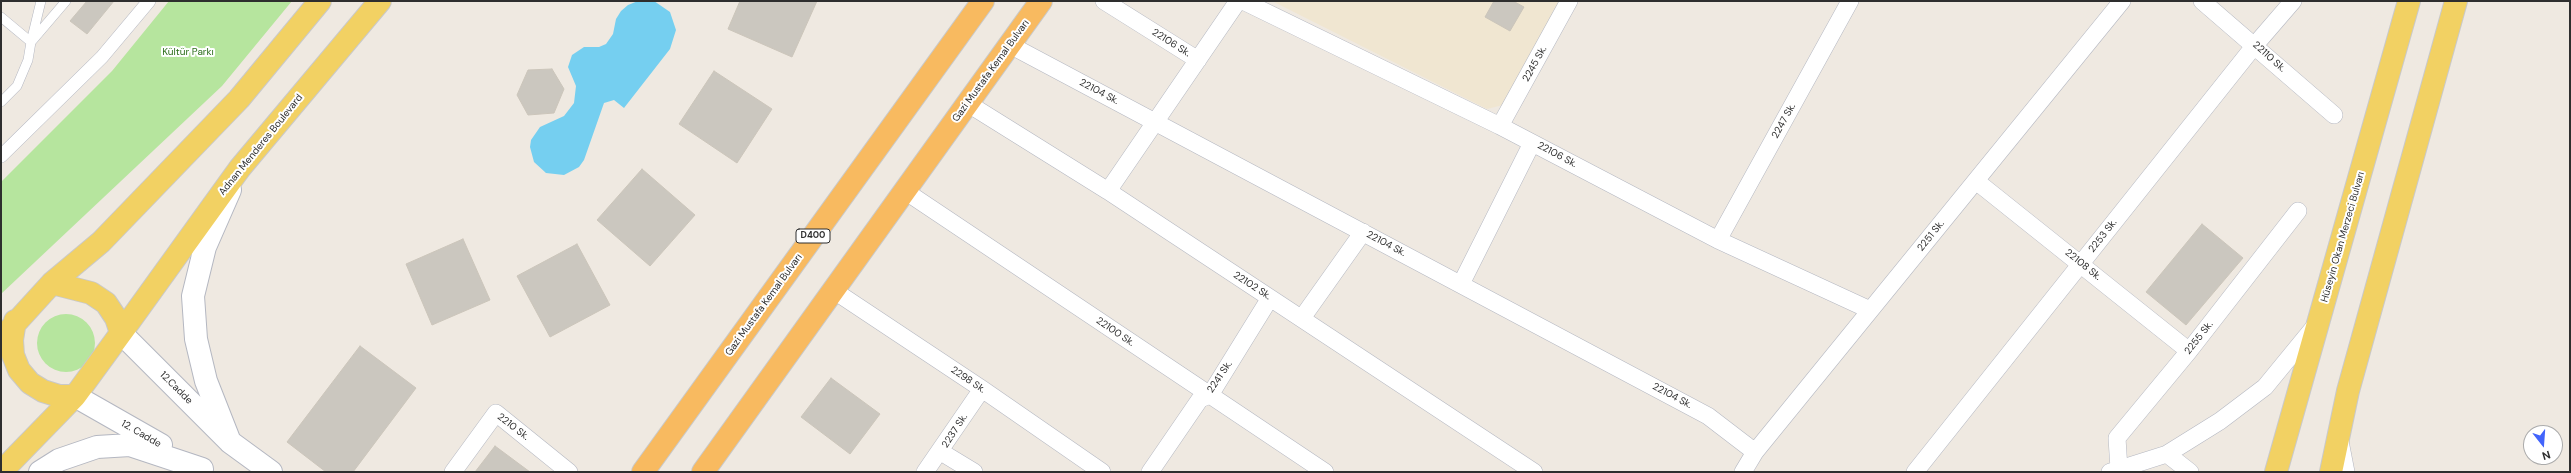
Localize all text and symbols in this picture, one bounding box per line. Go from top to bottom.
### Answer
street label: Gazi Mustafa Kemal Bulvarı [950,18,1032,124]
street label: 22106 Sk. [1149,26,1193,60]
street label: 22110 Sk. [2250,39,2288,75]
street label: 2245 Sk. [1520,44,1550,84]
park label: Kültür Parkı [162,46,214,58]
street label: 22104 Sk. [1077,77,1121,107]
street label: Adnan Menderes Boulevard [217,92,305,198]
street label: 2247 Sk. [1769,101,1799,141]
street label: 22106 Sk. [1535,140,1579,170]
street label: Hüseyin Okan Merzeci Bulvarı [2319,170,2367,304]
street label: 2253 Sk. [2086,217,2120,255]
street label: 2251 Sk. [1915,218,1947,254]
road number: D400 [796,229,830,243]
street label: 22104 Sk. [1364,229,1408,259]
street label: 22108 Sk. [2062,247,2104,283]
street label: Gazi Mustafa Kemal Bulvarı [723,252,805,358]
street label: 22102 Sk. [1231,269,1273,303]
street label: 22100 Sk. [1093,315,1137,349]
street label: 2255 Sk. [2182,319,2216,357]
street label: 2241 Sk. [1205,359,1235,395]
street label: 2298 Sk. [948,364,988,396]
street label: 12.Cadde [157,369,195,407]
street label: 22104 Sk. [1650,381,1694,411]
street label: 2210 Sk. [495,411,531,443]
street label: 2237 Sk. [940,412,970,450]
street label: 12. Cadde [119,418,163,450]
north arrow [2523,425,2563,465]
text: N [2540,448,2552,463]

